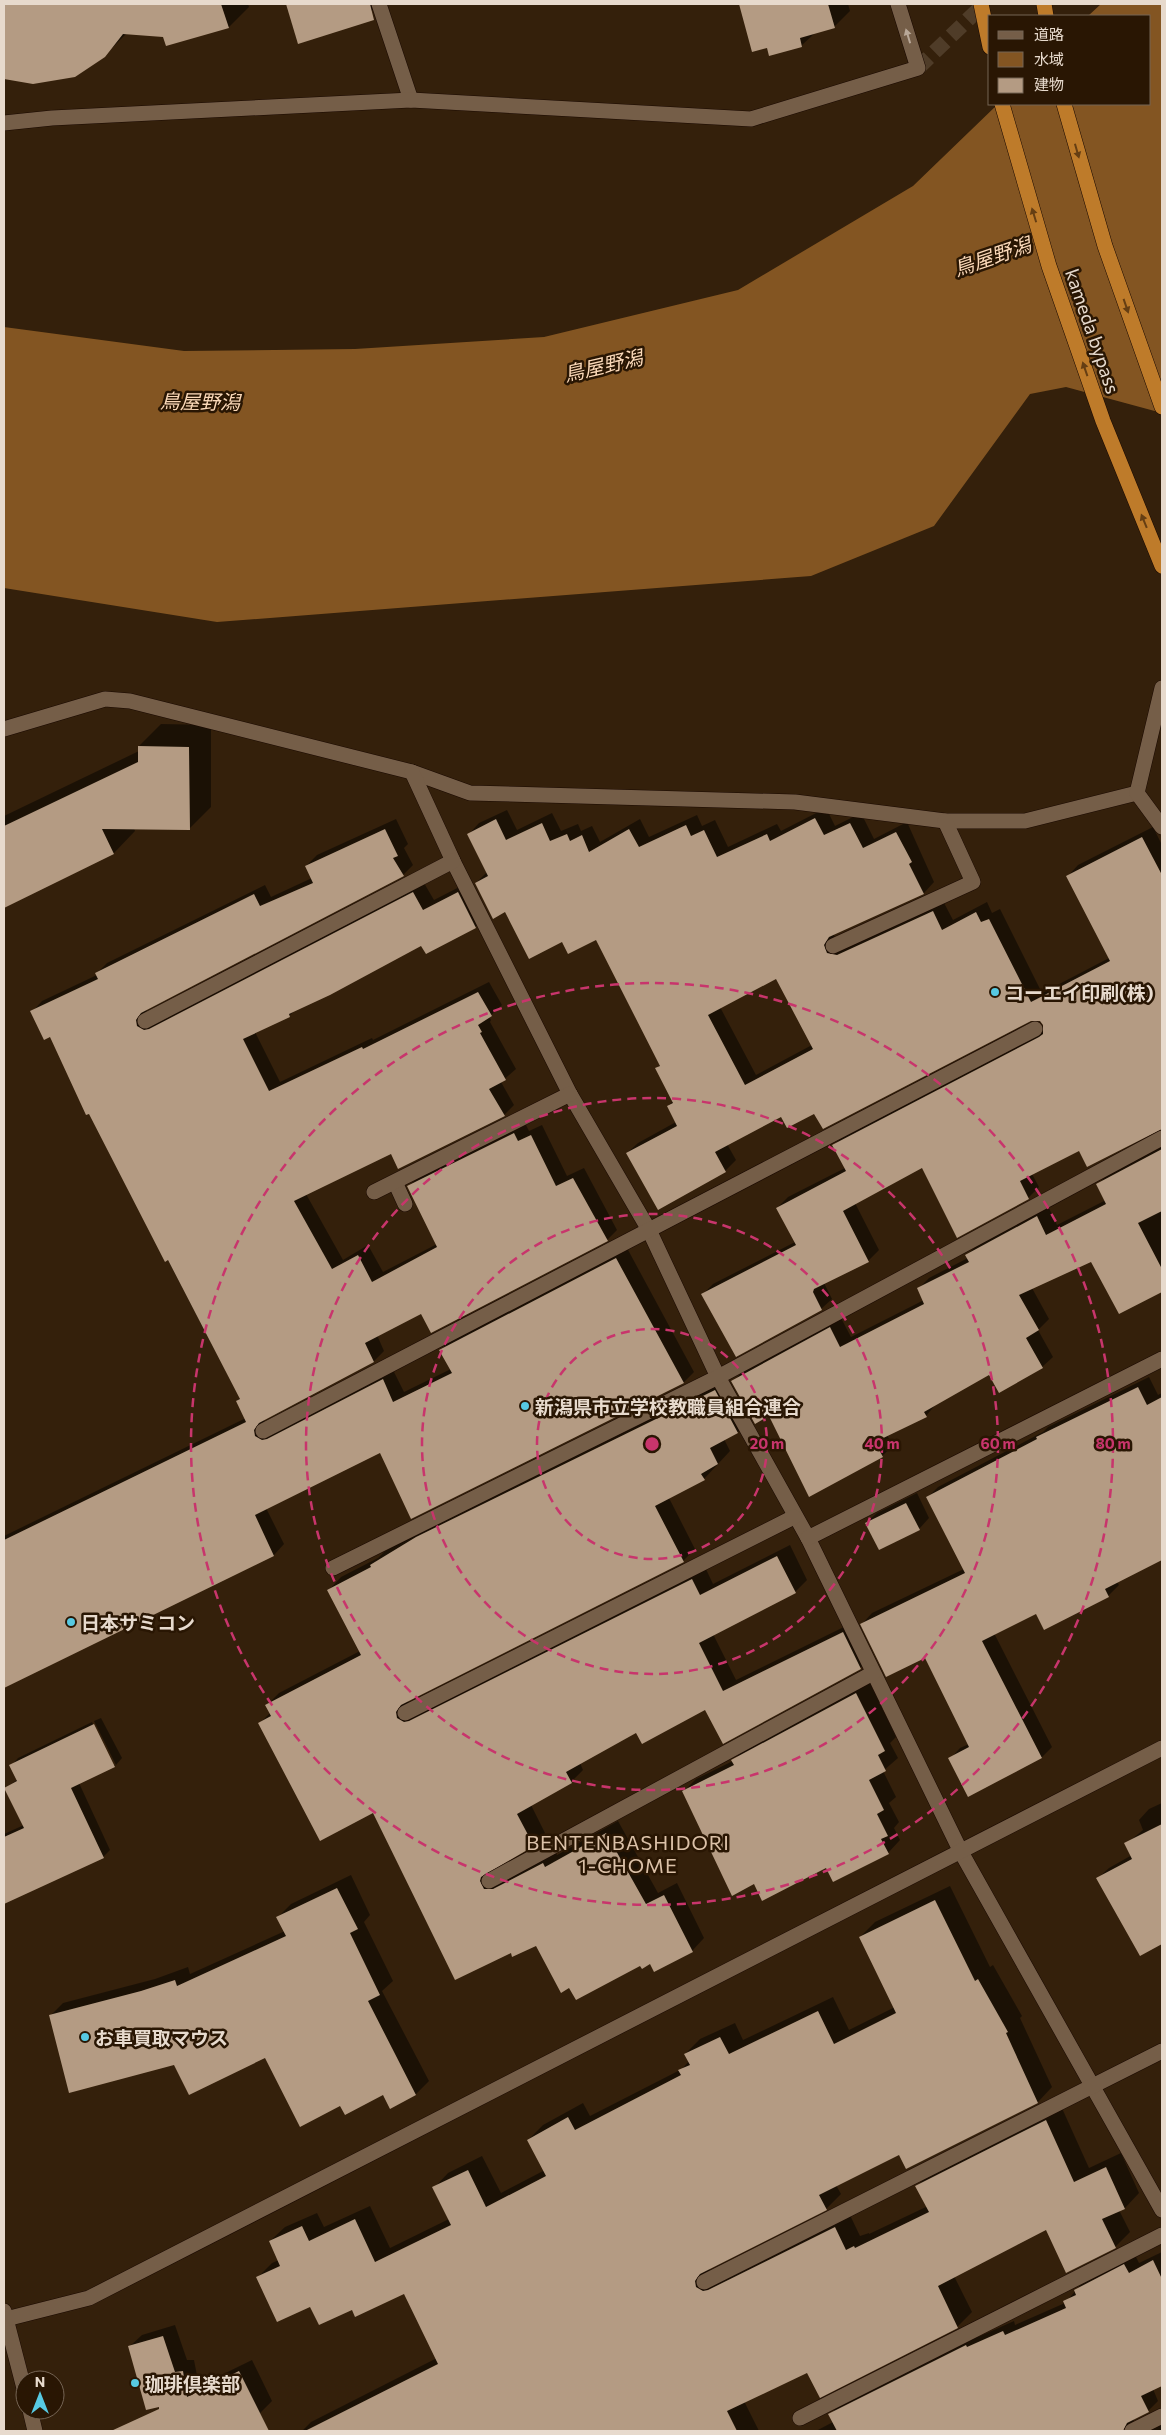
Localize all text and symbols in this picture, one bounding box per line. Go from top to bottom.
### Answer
legend [988,15,1151,105]
text: 道路 [1034,25,1064,43]
one-way arrow [904,28,912,43]
text: 水域 [1034,50,1064,68]
text: 建物 [1034,75,1064,93]
one-way arrow [1074,143,1082,158]
one-way arrow [1030,207,1038,222]
water label: 鳥屋野潟 [950,231,1037,280]
street label: kameda bypass [1061,265,1125,397]
one-way arrow [1123,298,1130,313]
water label: 鳥屋野潟 [561,344,648,386]
one-way arrow [1081,361,1089,376]
water label: 鳥屋野潟 [160,388,243,414]
one-way arrow [1140,513,1148,528]
place label: コーエイ印刷(株) [1005,981,1154,1004]
marker: コーエイ印刷(株) [989,986,1001,998]
place label: 新潟県市立学校教職員組合連合 [535,1395,801,1418]
marker: 新潟県市立学校教職員組合連合 [519,1400,531,1412]
text: 20 m [750,1434,784,1452]
text: 40 m [864,1434,900,1452]
text: 60 m [980,1434,1016,1452]
text: 80 m [1095,1434,1131,1452]
centre of rings [643,1435,661,1453]
place label: 日本サミコン [81,1611,195,1634]
marker: 日本サミコン [65,1616,77,1628]
district label: BENTENBASHIDORI 1-CHOME [526,1830,730,1877]
place label: お車買取マウス [95,2026,228,2049]
marker: お車買取マウス [79,2031,91,2043]
north arrow [15,2370,65,2420]
place label: 珈琲倶楽部 [145,2372,240,2395]
text: N [35,2373,45,2390]
marker: 珈琲倶楽部 [129,2377,141,2389]

